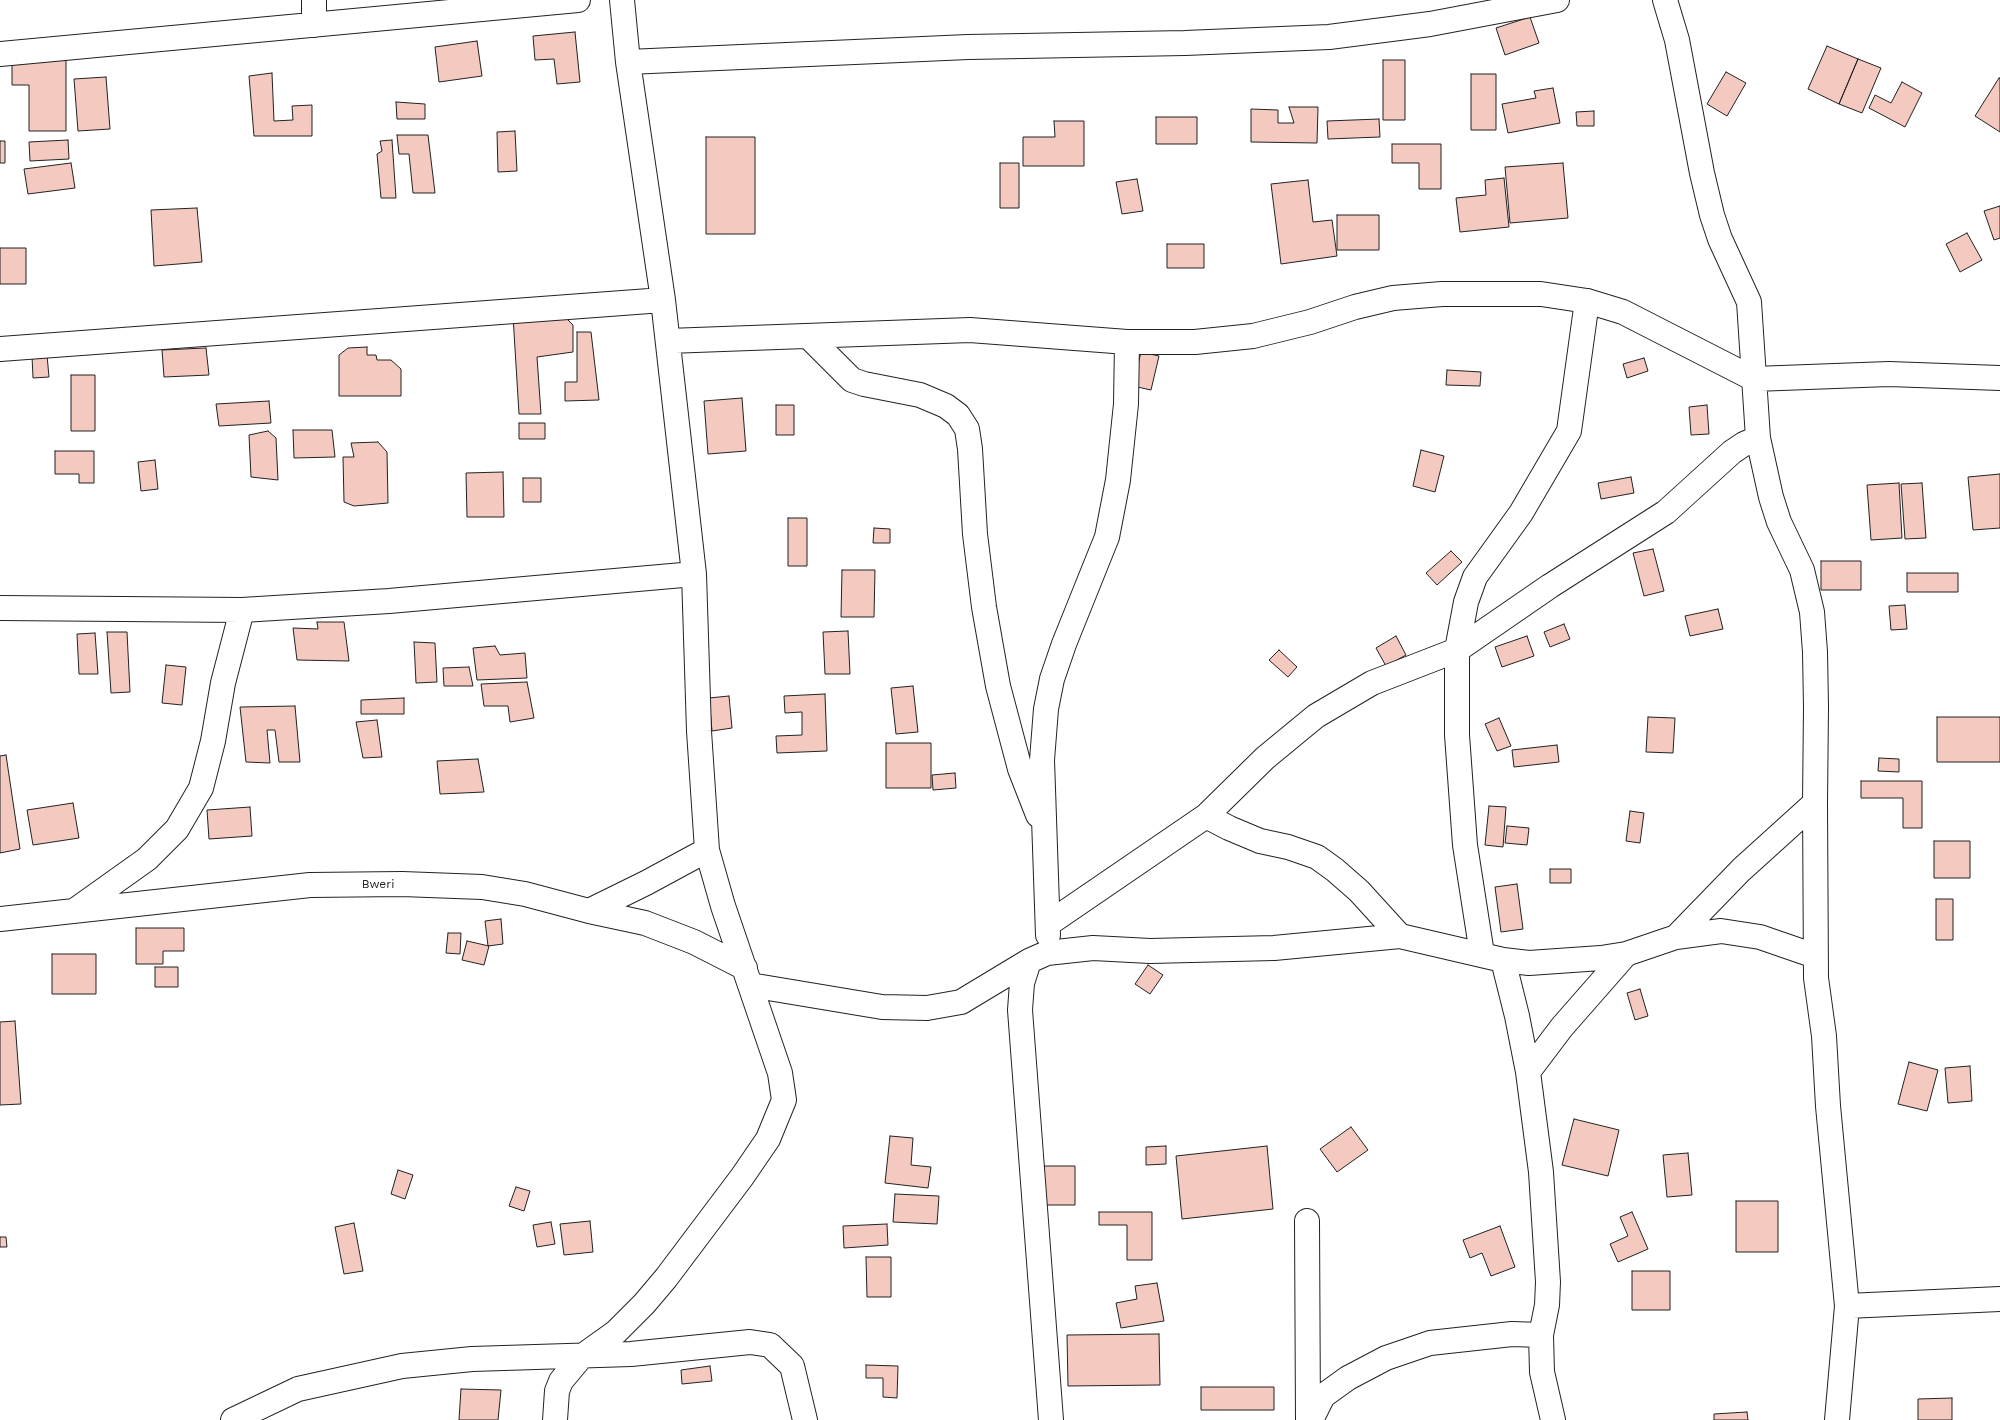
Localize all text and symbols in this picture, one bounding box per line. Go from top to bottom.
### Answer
street label: Bweri [362,877,394,891]

